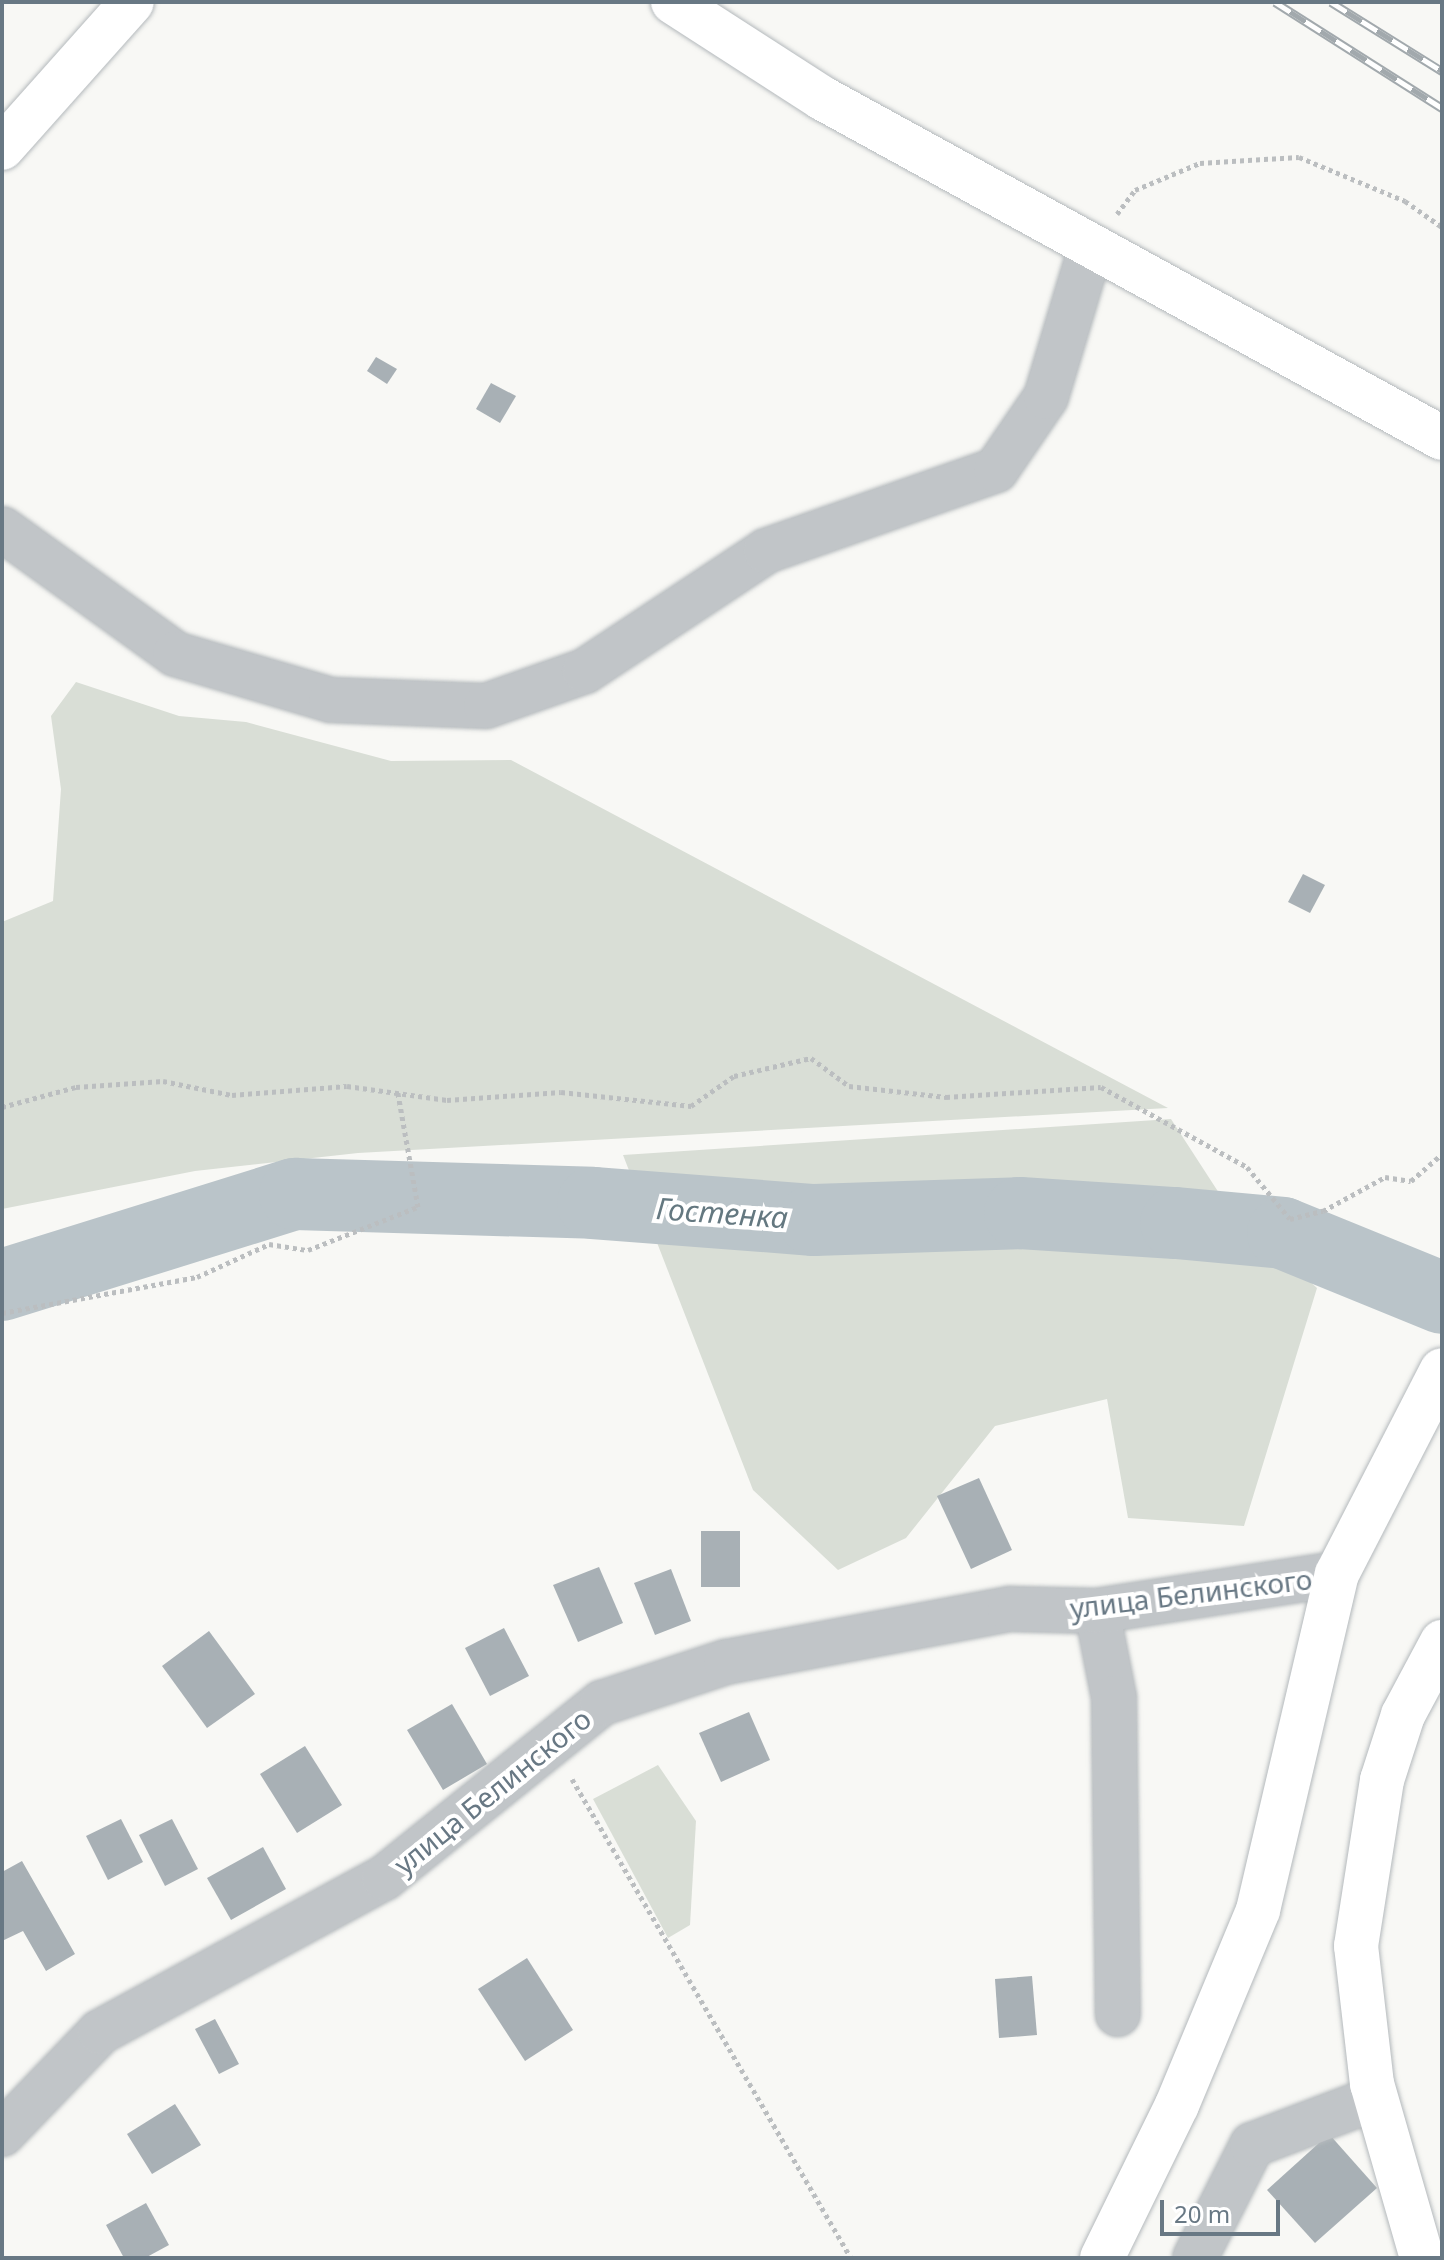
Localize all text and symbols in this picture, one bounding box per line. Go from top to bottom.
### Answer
water label: Гостенка [655,1190,789,1236]
street label: улица Белинского [1068,1561,1314,1625]
street label: улица Белинского [387,1701,597,1881]
scale bar [1164,2184,1284,2234]
text: 20 m [1174,2197,1230,2230]

